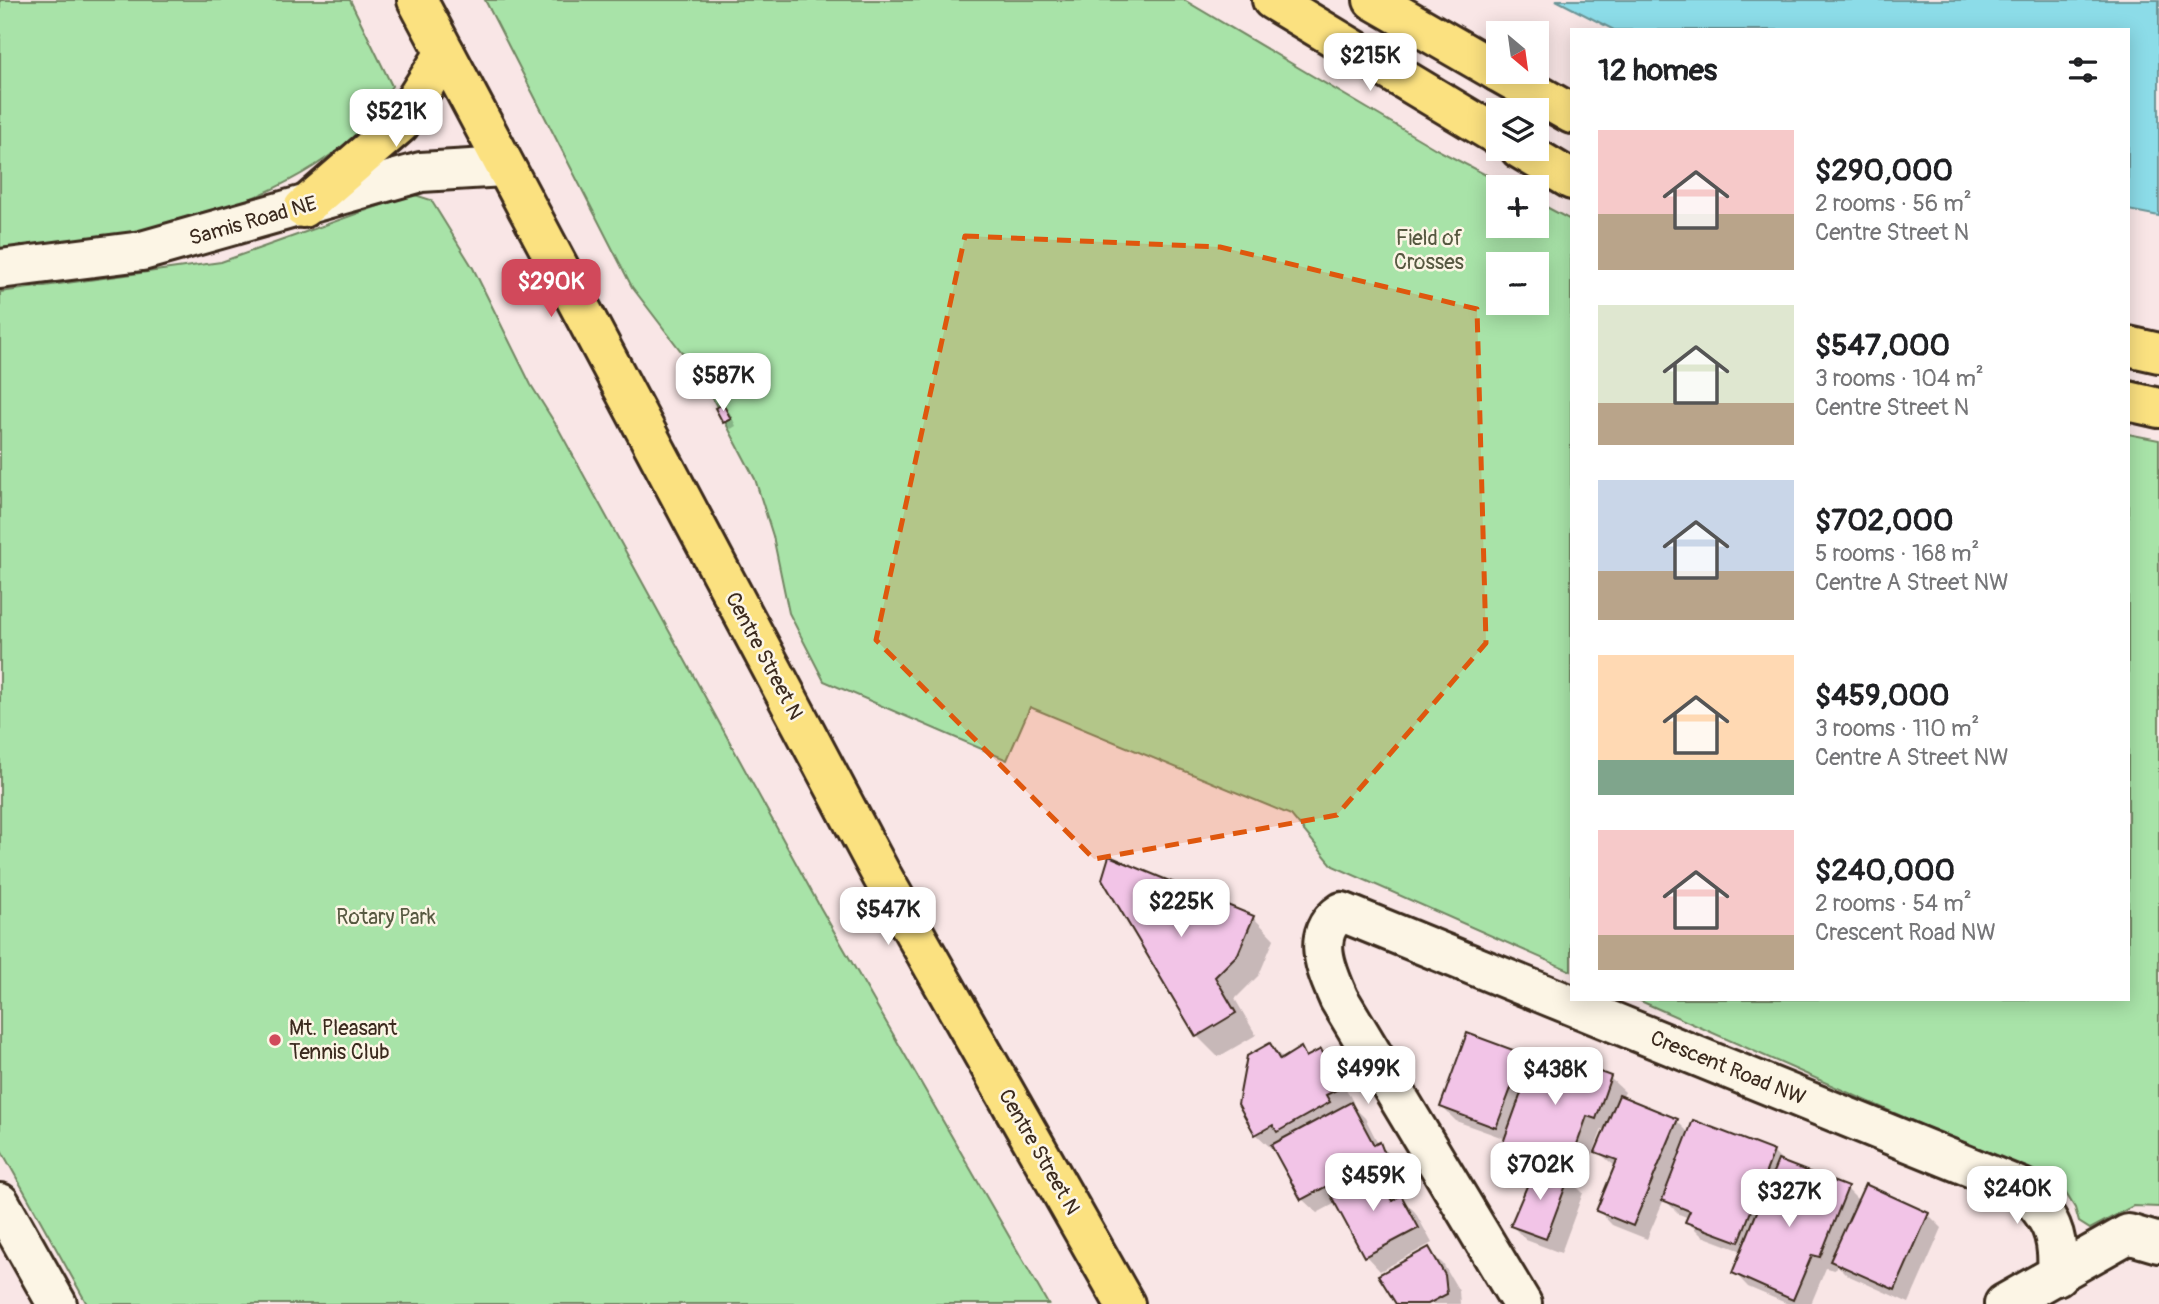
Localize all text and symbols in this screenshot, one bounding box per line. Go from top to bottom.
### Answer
north arrow [1486,21,1549,84]
map controls [1486,21,1549,315]
pin: $215K [1321,34,1419,93]
text: $215K [1340,41,1400,70]
icon: filters [2064,51,2102,89]
text: 12 homes [1598,52,1717,89]
pin: $521K [347,90,445,149]
text: $521K [366,97,426,126]
button: layers [1486,98,1549,161]
text: $290,000 [1815,152,1953,189]
icon: home [1654,158,1738,242]
button: + [1486,175,1549,238]
text: 2 rooms · 56 m² [1815,189,1972,218]
street label: Samis Road NE [186,190,320,252]
text: Centre Street N [1815,218,1969,247]
park label: Field of Crosses [1394,225,1465,276]
button: − [1486,252,1549,315]
pin: $290K [502,260,600,319]
text: $290K [518,267,584,296]
text: $547,000 [1815,327,1950,364]
icon: home [1654,333,1738,417]
pin: $587K [674,354,772,413]
text: $587K [692,361,754,390]
text: 3 rooms · 104 m² [1815,364,1984,393]
text: Centre Street N [1815,393,1969,422]
text: $702,000 [1815,502,1953,539]
icon: home [1654,508,1738,592]
text: 5 rooms · 168 m² [1815,539,1979,568]
text: Centre A Street NW [1815,568,2009,597]
street label: Centre Street N [719,588,809,724]
text: $459,000 [1815,677,1949,714]
icon: home [1654,683,1738,767]
text: 3 rooms · 110 m² [1815,714,1979,743]
text: Centre A Street NW [1815,743,2009,772]
text: $240,000 [1815,852,1955,889]
icon: home [1654,858,1738,942]
pin: $225K [1132,880,1230,939]
text: $225K [1149,887,1213,916]
pin: $547K [839,888,937,947]
text: 2 rooms · 54 m² [1815,889,1972,918]
text: $547K [856,895,920,924]
park label: Rotary Park [336,904,436,931]
text: Crescent Road NW [1815,918,1996,947]
place label: Mt. Pleasant Tennis Club [289,1015,398,1066]
street label: Crescent Road NW [1646,1025,1810,1111]
marker: Mt. Pleasant Tennis Club [267,1032,283,1048]
pin: $499K [1319,1046,1417,1106]
pin: $438K [1506,1048,1604,1107]
text: $499K [1336,1054,1400,1083]
text: $438K [1523,1055,1587,1084]
street label: Centre Street N [992,1084,1086,1220]
pin: $702K [1491,1142,1589,1202]
text: $702K [1506,1150,1574,1179]
pin: $459K [1324,1154,1422,1213]
text: $459K [1341,1161,1405,1190]
pin: $240K [1968,1166,2066,1226]
pin: $327K [1740,1170,1838,1229]
text: $240K [1983,1174,2051,1203]
text: $327K [1757,1177,1821,1206]

